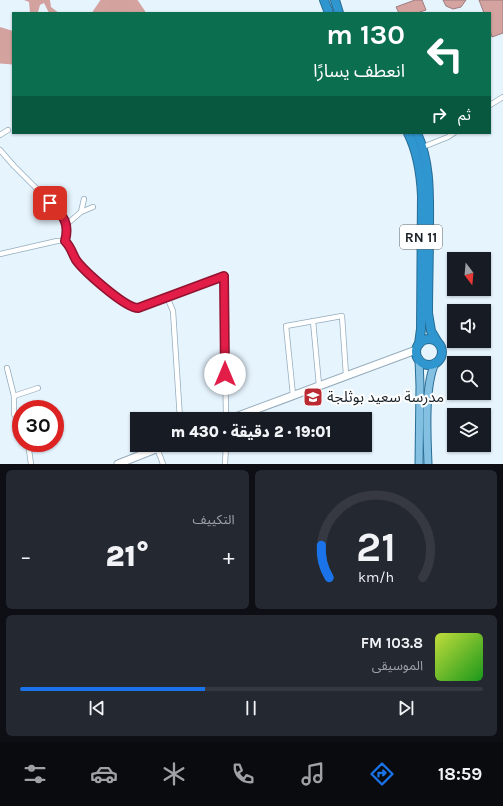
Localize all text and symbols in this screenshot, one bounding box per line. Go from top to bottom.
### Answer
text: 130 m [326,18,405,51]
icon: left [419,28,471,80]
text: انعطف يسارًا [313,60,405,82]
icon: right [428,104,450,126]
text: ثم [458,106,471,124]
pin [33,186,67,220]
icon: arrive [39,192,61,214]
road number: RN 11 [400,225,442,249]
north arrow [447,252,491,296]
map controls [447,252,491,452]
button: sound [447,304,491,348]
position arrow [204,353,246,395]
button: search [447,356,491,400]
school or university icon: مدرسة سعيد بوثلجة [302,386,324,408]
place label: مدرسة سعيد بوثلجة [327,388,444,406]
speed limit sign: 30 [12,400,64,452]
button: layers [447,408,491,452]
text: 19:01 · 2 دقيقة · 430 m [171,423,331,441]
text: التكييف [193,512,235,527]
text: 21 [356,522,396,570]
text: 21° [105,538,149,574]
text: − [20,544,32,570]
text: + [223,544,234,570]
text: km/h [358,568,394,585]
text: 103.8 FM [361,634,423,652]
text: الموسيقى [372,658,423,673]
icon: previous [86,697,108,719]
icon: pause [240,697,262,719]
icon: next [395,697,417,719]
icon: filters [21,760,49,788]
icon: car [90,760,118,788]
icon: climate [160,760,188,788]
icon: phone [229,760,257,788]
icon: music [299,760,327,788]
icon: directions [368,760,396,788]
text: 18:59 [438,763,482,785]

